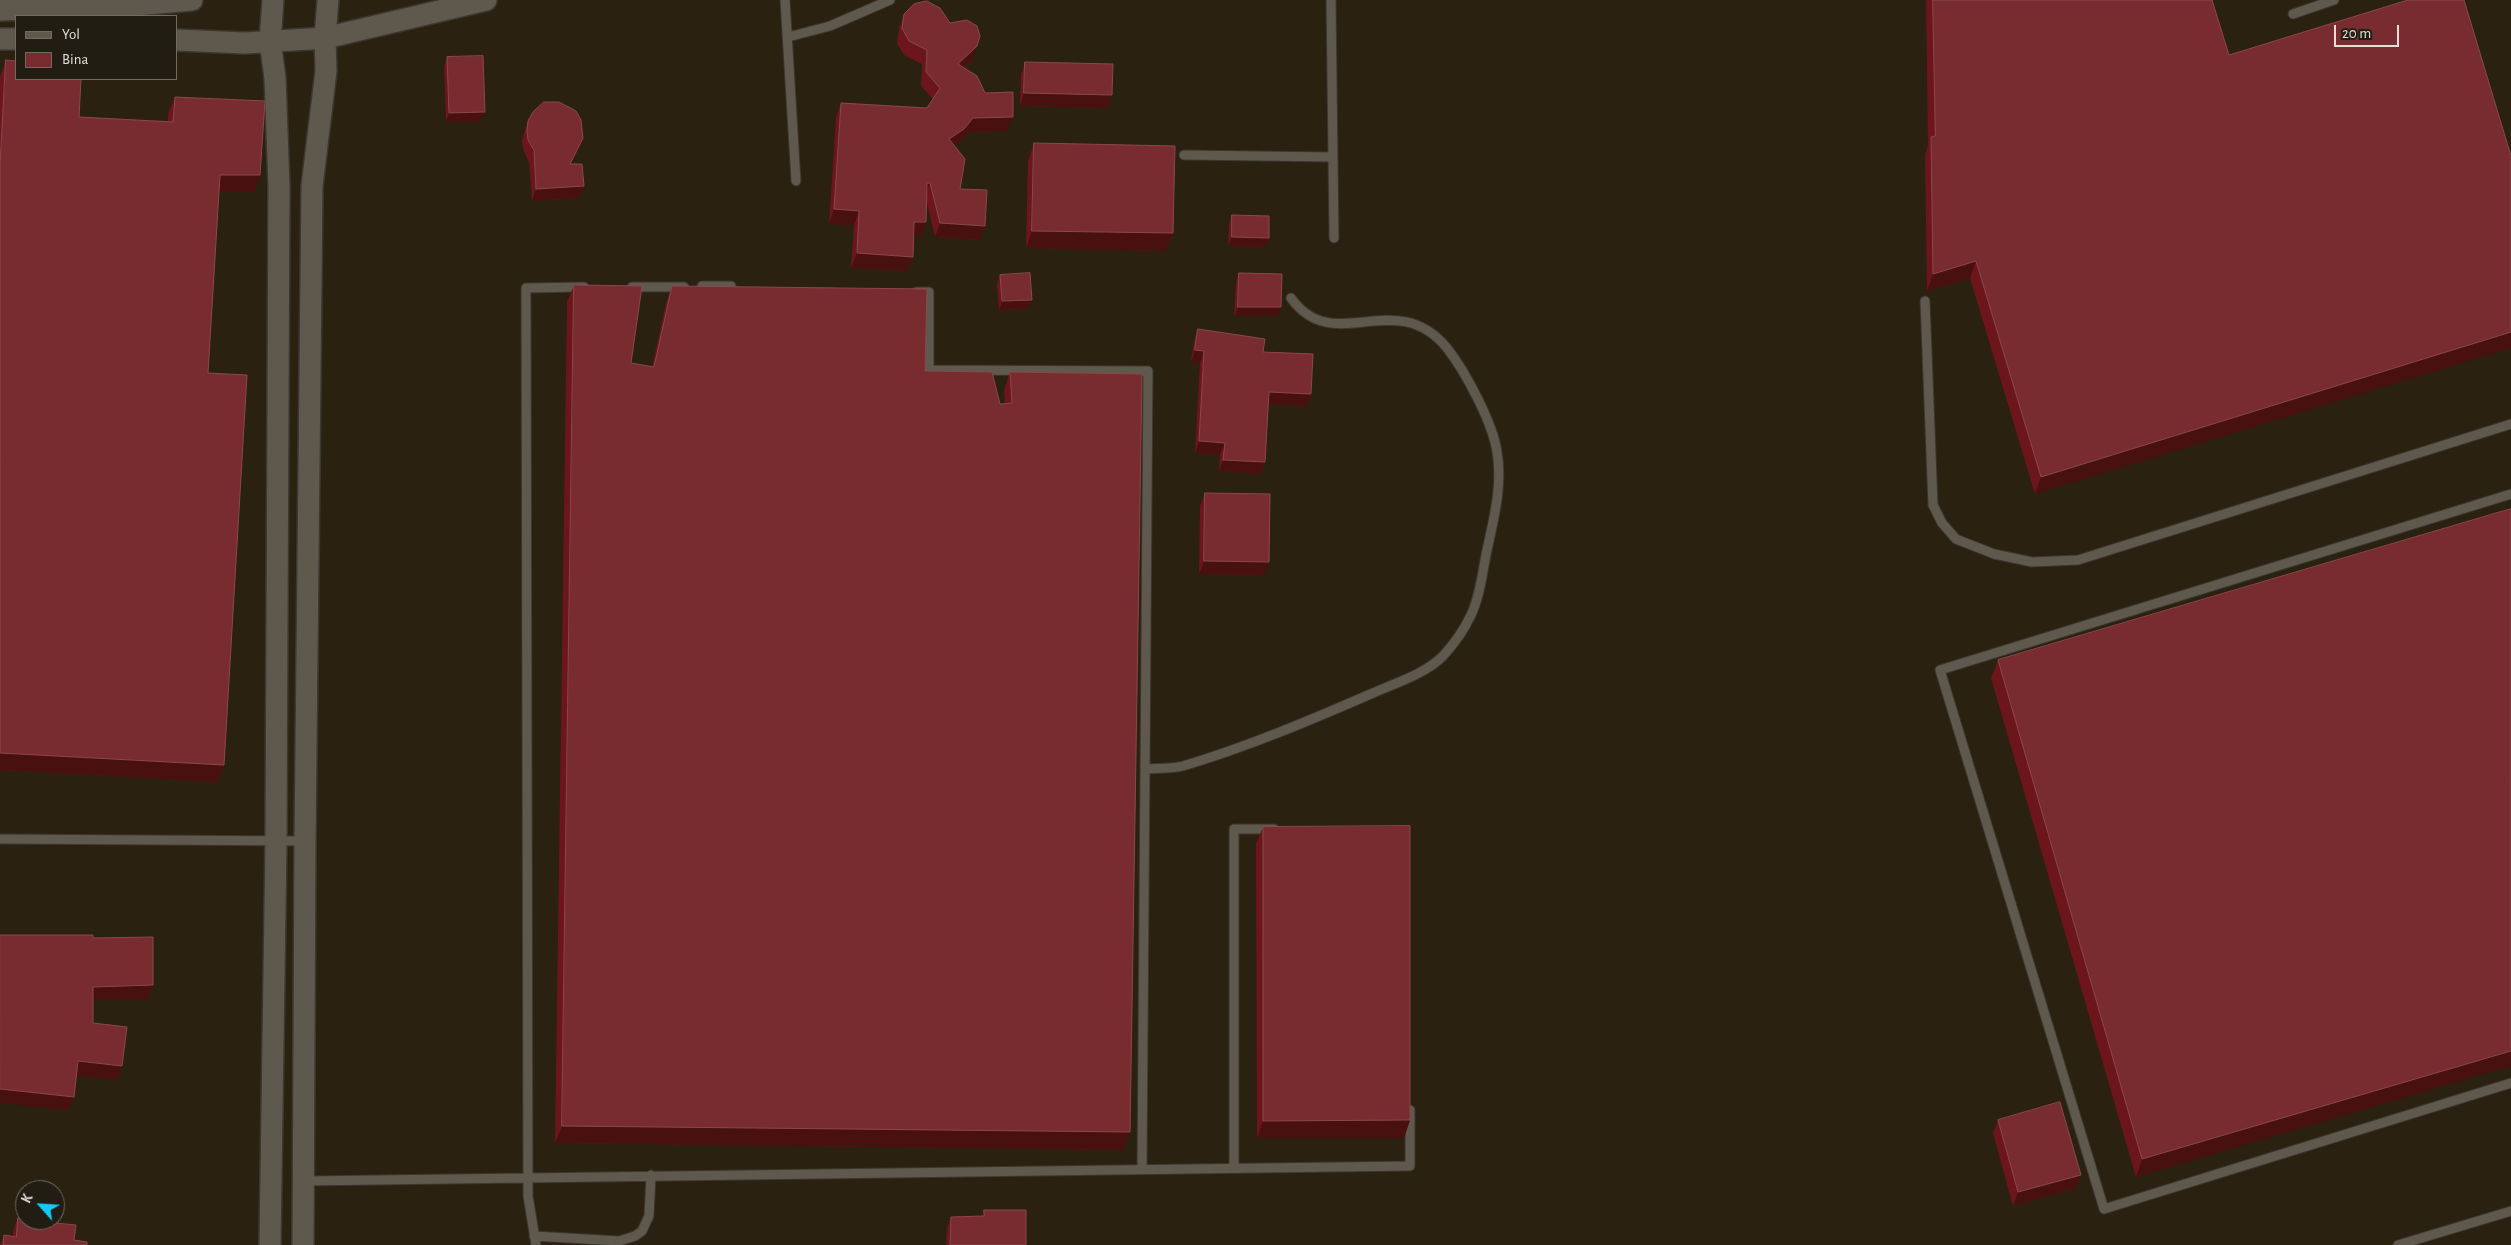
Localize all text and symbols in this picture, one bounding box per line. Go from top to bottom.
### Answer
legend [15,15,178,80]
scale bar [2336,15,2401,47]
text: 20 m [2342,26,2371,41]
text: Yol [62,27,80,42]
text: Bina [62,52,88,67]
north arrow [15,1180,65,1230]
text: K [19,1192,36,1206]

